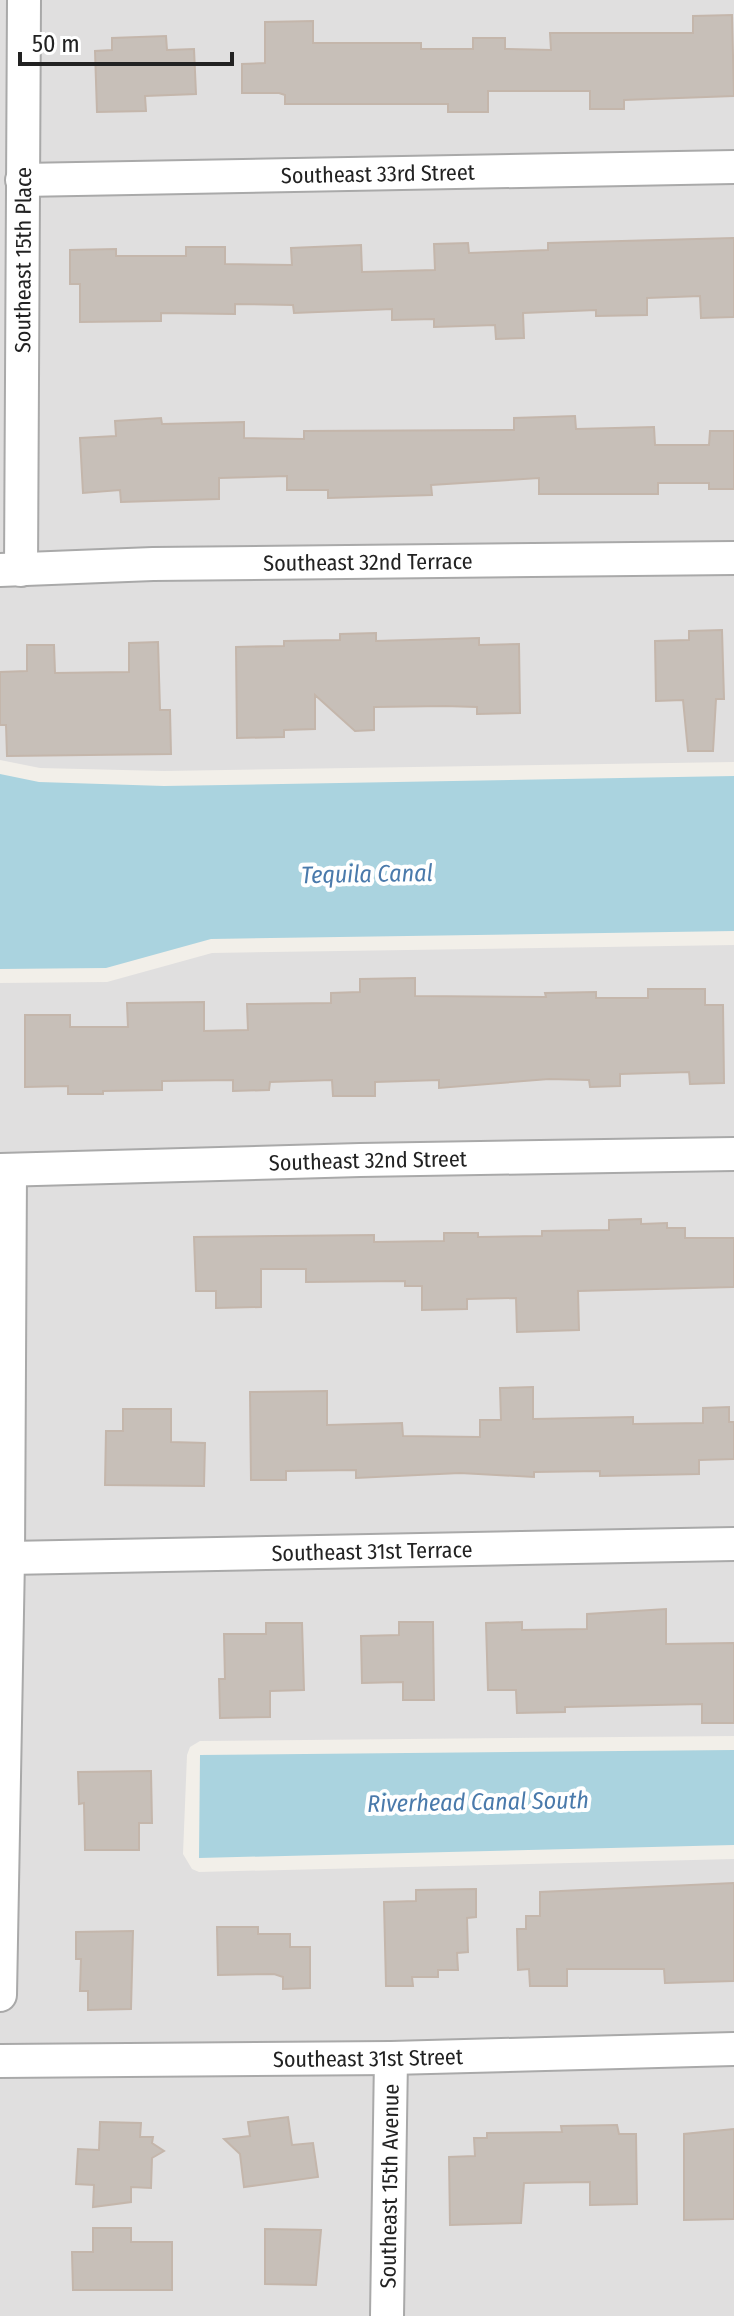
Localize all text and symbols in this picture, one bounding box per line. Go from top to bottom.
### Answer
scale bar [20,16,232,66]
text: 50 m [32,30,80,58]
street label: Southeast 33rd Street [281,159,476,189]
street label: Southeast 15th Place [9,167,37,353]
street label: Southeast 32nd Terrace [263,548,473,577]
water label: Tequila Canal [301,859,433,889]
street label: Southeast 32nd Street [268,1145,468,1177]
street label: Southeast 31st Terrace [271,1536,473,1567]
water label: Riverhead Canal South [367,1786,589,1818]
street label: Southeast 31st Street [273,2043,464,2073]
street label: Southeast 15th Avenue [374,2084,405,2289]

